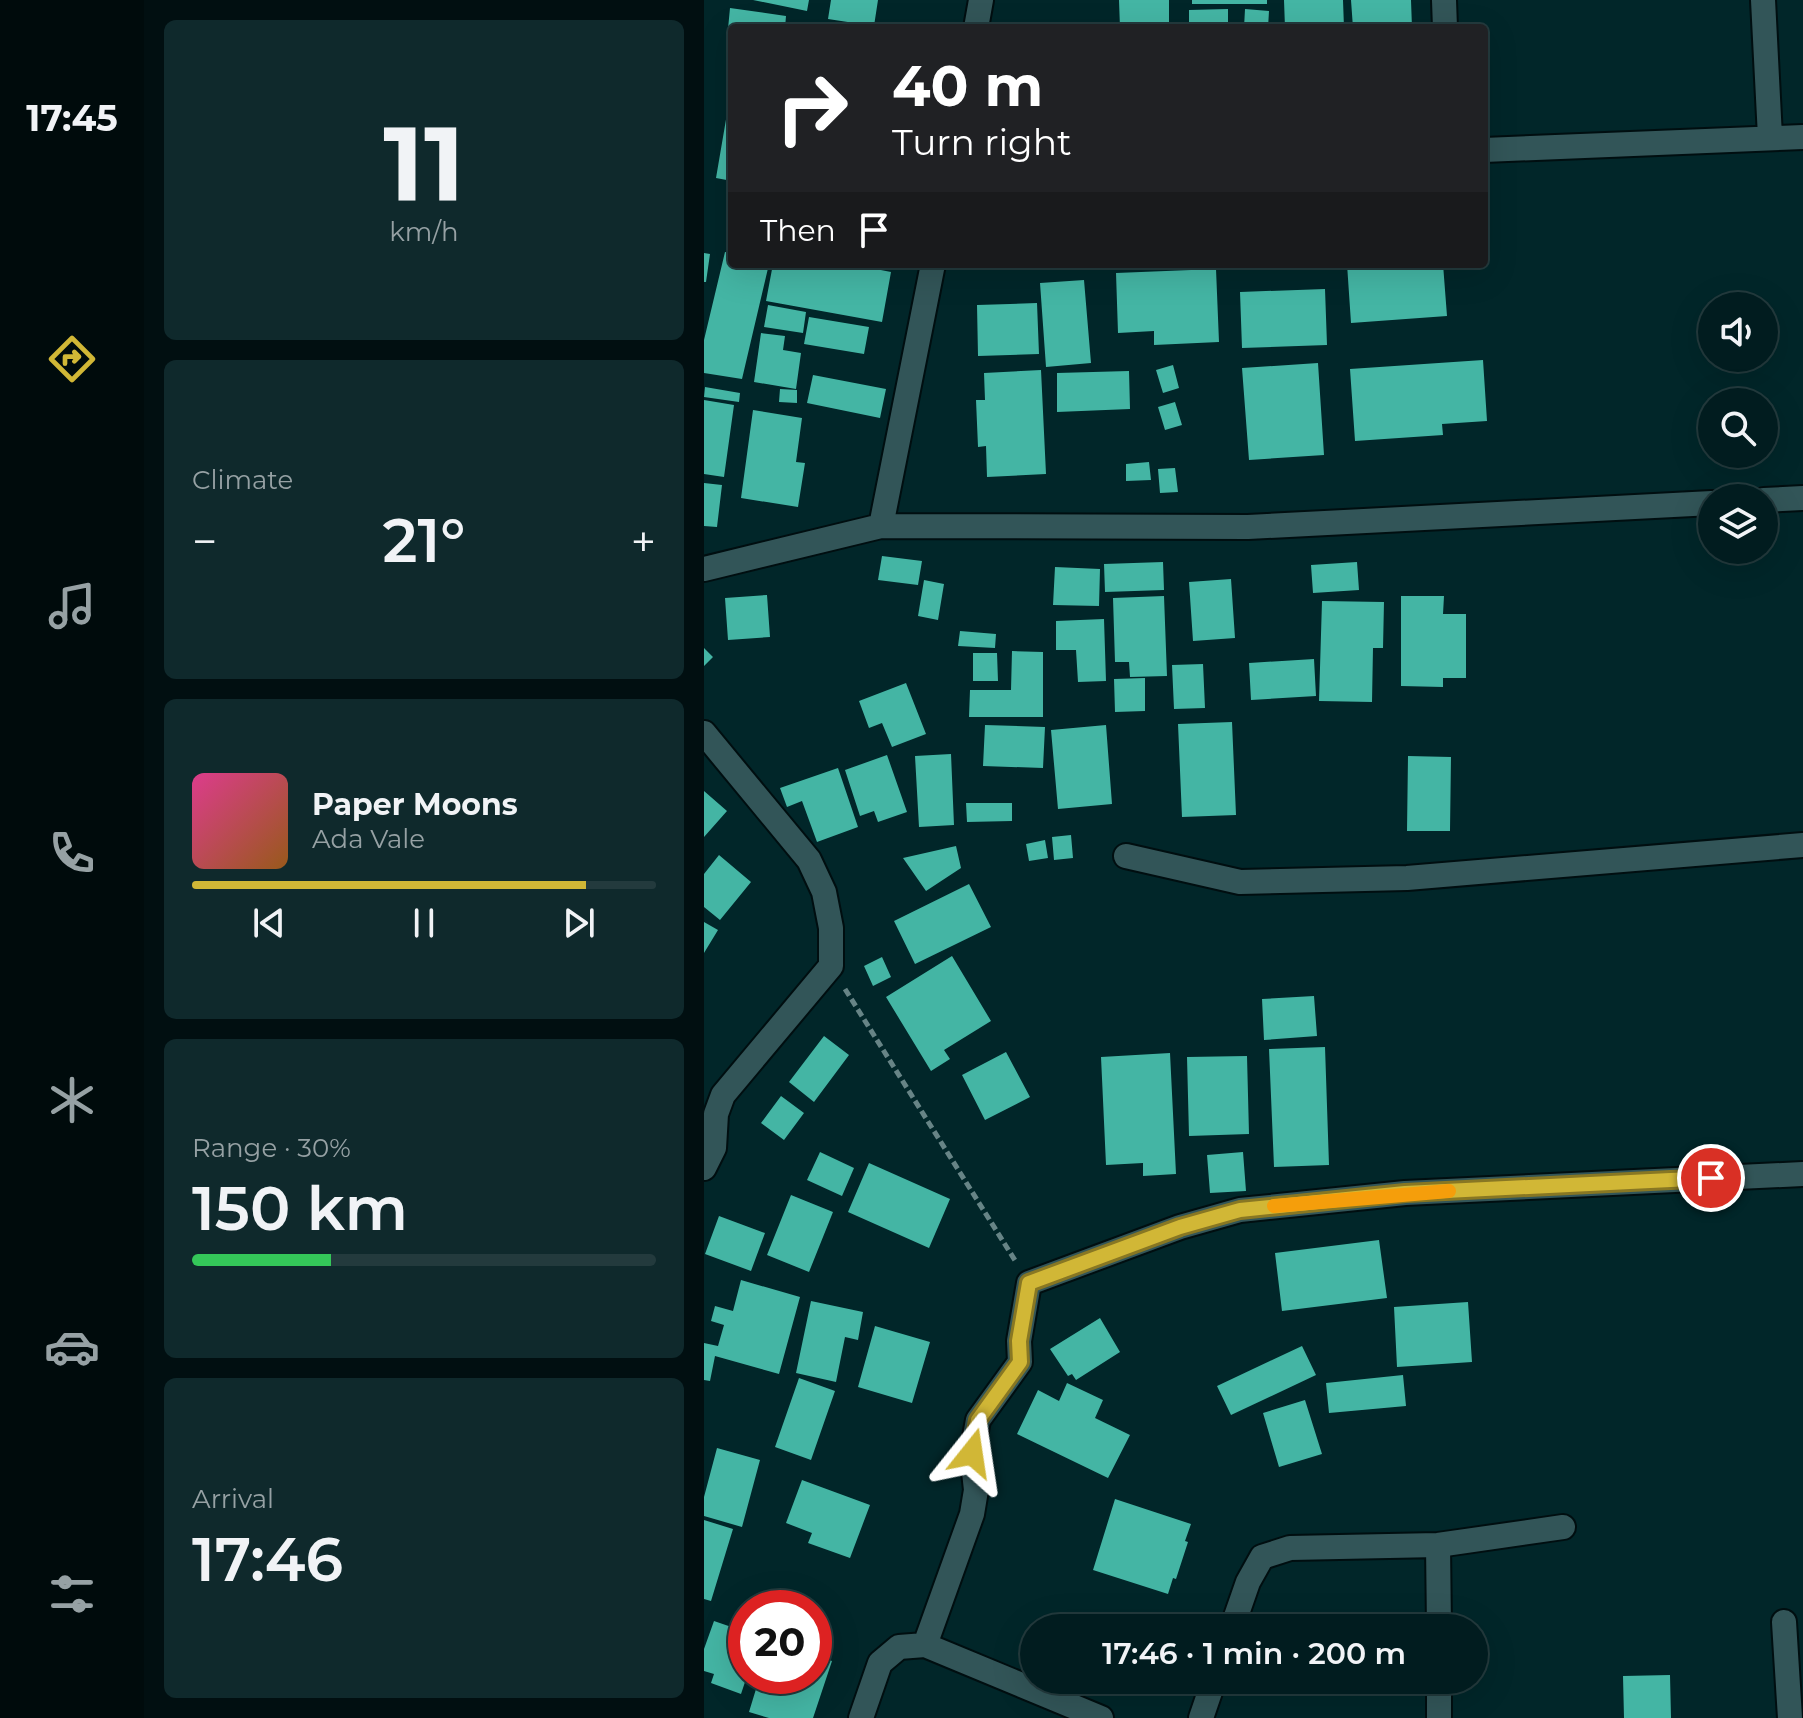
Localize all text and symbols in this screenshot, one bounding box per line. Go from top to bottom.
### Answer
text: 40 m [892,52,1043,120]
icon: right [760,56,864,160]
text: 17:45 [26,96,118,140]
text: 11 [383,100,465,227]
text: Turn right [892,120,1072,164]
icon: arrive [852,208,896,252]
text: Then [760,212,836,249]
text: km/h [389,216,459,248]
map controls [1698,292,1778,564]
button: sound [1698,292,1778,372]
icon: directions [44,331,100,387]
button: search [1698,388,1778,468]
text: Climate [192,464,293,496]
button: layers [1698,484,1778,564]
text: 21° [383,504,465,577]
text: − [192,514,217,568]
text: + [631,514,656,568]
icon: music [44,578,100,634]
text: Paper Moons [312,786,518,823]
text: Ada Vale [312,823,425,855]
icon: phone [44,825,100,881]
icon: previous [247,901,291,945]
icon: pause [402,901,446,945]
icon: next [557,901,601,945]
icon: climate [44,1072,100,1128]
text: Range · 30% [192,1132,351,1164]
pin [1677,1144,1745,1212]
icon: arrive [1689,1156,1733,1200]
text: 150 km [192,1172,408,1245]
icon: car [44,1319,100,1375]
position arrow [930,1411,1014,1495]
text: Arrival [192,1483,274,1515]
text: 17:46 [192,1523,343,1596]
icon: filters [44,1566,100,1622]
speed limit sign: 20 [728,1590,832,1694]
text: 17:46 · 1 min · 200 m [1102,1635,1406,1672]

